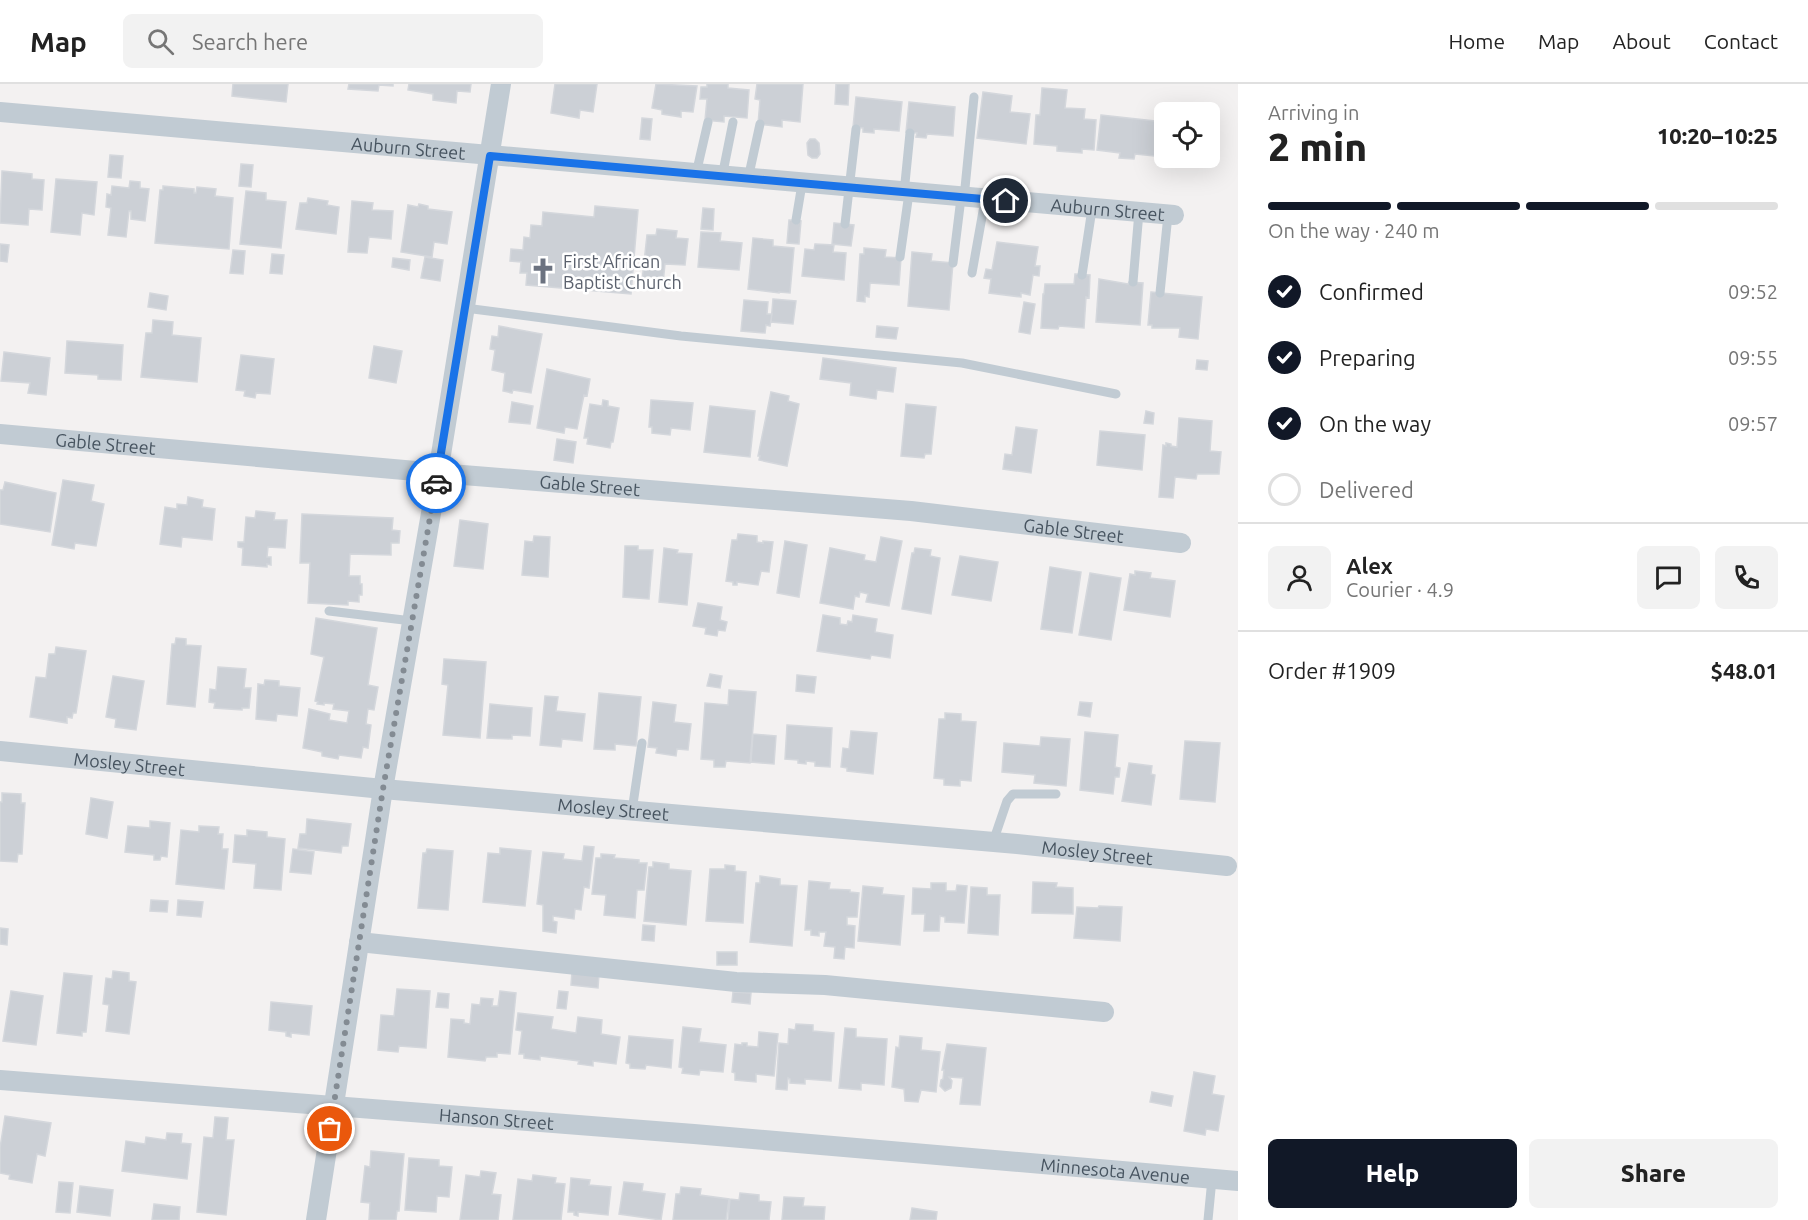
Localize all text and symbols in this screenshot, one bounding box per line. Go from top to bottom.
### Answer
search box [123,14,543,68]
icon: search [144,25,177,58]
text: Map [30,26,87,57]
text: Search here [192,29,308,54]
text: Home [1448,29,1505,53]
text: Map [1538,29,1579,53]
text: About [1612,29,1671,53]
text: Contact [1704,29,1778,53]
text: Arriving in [1268,101,1359,124]
map controls [1154,102,1220,168]
button: locate [1154,102,1220,168]
text: 10:20–10:25 [1657,123,1778,148]
text: 2 min [1268,125,1367,168]
street label: Auburn Street [351,133,466,163]
pin [980,175,1031,226]
icon: home [989,184,1022,217]
street label: Auburn Street [1050,194,1166,224]
text: On the way · 240 m [1268,219,1440,242]
place label: First African Baptist Church [563,251,682,292]
church icon: First African Baptist Church [528,256,558,286]
icon: check [1268,275,1301,308]
text: Confirmed [1319,279,1424,304]
text: 09:52 [1728,280,1778,303]
icon: check [1268,341,1301,374]
text: Preparing [1319,345,1416,370]
text: 09:55 [1728,346,1778,369]
icon: check [1268,407,1301,440]
text: On the way [1319,411,1431,436]
text: 09:57 [1728,412,1778,435]
street label: Gable Street [54,429,157,458]
courier [406,453,466,513]
icon: car [420,467,453,500]
street label: Gable Street [539,471,641,499]
text: Delivered [1319,477,1414,502]
street label: Gable Street [1022,514,1125,546]
button: person [1268,546,1331,609]
button: chat [1637,546,1700,609]
button: phone [1715,546,1778,609]
text: Alex [1346,553,1393,578]
text: Courier · 4.9 [1346,578,1454,601]
text: Order #1909 [1268,658,1396,683]
text: $48.01 [1711,658,1778,683]
street label: Mosley Street [73,748,186,779]
street label: Mosley Street [557,794,670,824]
street label: Mosley Street [1041,837,1154,868]
pin [304,1103,355,1154]
street label: Hanson Street [438,1104,555,1133]
icon: bag [313,1112,346,1145]
button: Help [1268,1139,1517,1208]
button: Share [1529,1139,1778,1208]
street label: Minnesota Avenue [1040,1154,1191,1187]

